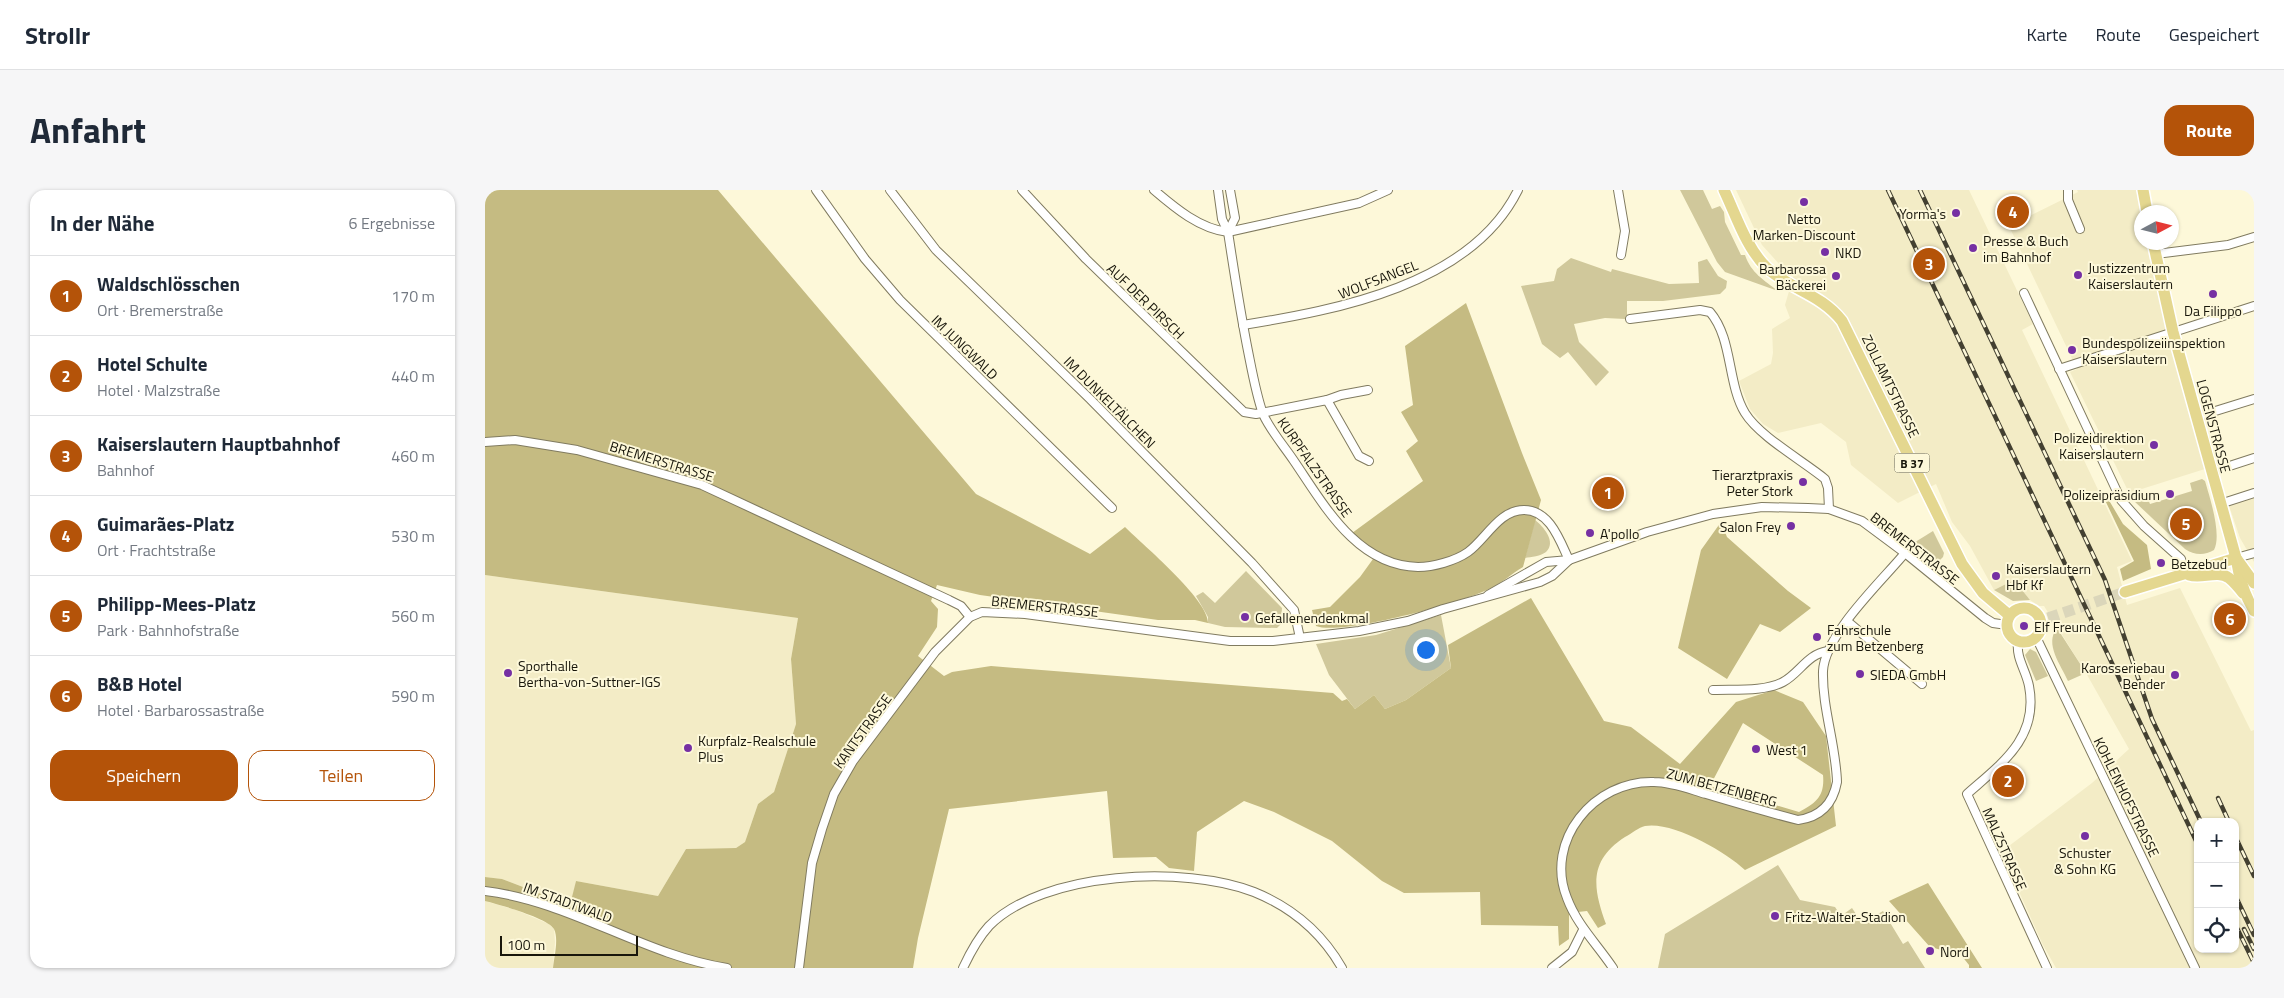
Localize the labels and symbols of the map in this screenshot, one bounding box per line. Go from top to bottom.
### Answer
pin: 4 [1997,193,2029,231]
marker: Netto Marken-Discount [1798,196,1810,208]
place label: Yorma's [1899,203,1946,224]
north arrow [2134,205,2179,250]
marker: Yorma's [1950,207,1962,219]
place label: Netto Marken-Discount [1753,208,1855,245]
place label: Presse & Buch im Bahnhof [1983,230,2069,267]
place label: NKD [1835,242,1861,263]
marker: Presse & Buch im Bahnhof [1967,242,1979,254]
pin: 3 [1913,245,1945,283]
marker: NKD [1819,246,1831,258]
street label: WOLFSANGEL [1335,254,1421,304]
place label: Justizzentrum Kaiserslautern [2088,257,2173,294]
street label: AUF DER PIRSCH [1102,258,1190,344]
place label: Barbarossa Bäckerei [1759,258,1826,295]
marker: Justizzentrum Kaiserslautern [2072,269,2084,281]
marker: Barbarossa Bäckerei [1830,270,1842,282]
marker: Da Filippo [2207,288,2219,300]
place label: Da Filippo [2184,300,2242,321]
street label: IM JUNGWALD [927,310,1003,384]
street label: ZOLLAMTSTRASSE [1857,331,1925,441]
place label: Bundespolizeiinspektion Kaiserslautern [2082,332,2225,369]
marker: Bundespolizeiinspektion Kaiserslautern [2066,344,2078,356]
street label: IM DUNKELTÄLCHEN [1059,351,1161,453]
street label: LOGENSTRASSE [2191,377,2237,475]
street label: KURPFALZSTRASSE [1273,413,1358,522]
place label: Polizeidirektion Kaiserslautern [2054,427,2144,464]
street label: BREMERSTRASSE [607,435,717,487]
marker: Polizeidirektion Kaiserslautern [2148,439,2160,451]
road number: B 37 [1895,454,1929,472]
place label: Tierarztpraxis Peter Stork [1712,464,1793,501]
pin: 1 [1592,474,1624,512]
marker: Tierarztpraxis Peter Stork [1797,476,1809,488]
place label: Polizeipräsidium [2063,484,2160,505]
marker: Polizeipräsidium [2164,488,2176,500]
pin: 5 [2170,505,2202,543]
street label: BREMERSTRASSE [1866,507,1964,590]
place label: Salon Frey [1720,516,1781,537]
marker: Salon Frey [1785,520,1797,532]
place label: A'pollo [1600,523,1639,544]
marker: A'pollo [1584,527,1596,539]
place label: Betzebud [2171,553,2227,574]
marker: Betzebud [2155,557,2167,569]
place label: Kaiserslautern Hbf Kf [2006,558,2091,595]
marker: Kaiserslautern Hbf Kf [1990,570,2002,582]
street label: BREMERSTRASSE [990,590,1100,622]
pin: 6 [2214,600,2246,638]
place label: Gefallenendenkmal [1255,607,1369,628]
marker: Gefallenendenkmal [1239,611,1251,623]
place label: Elf Freunde [2034,616,2101,637]
place label: Fahrschule zum Betzenberg [1827,619,1923,656]
marker: Elf Freunde [2018,620,2030,632]
marker: Fahrschule zum Betzenberg [1811,631,1823,643]
your location [1413,637,1439,663]
place label: Sporthalle Bertha-von-Suttner-IGS [518,655,661,692]
place label: Karosseriebau Bender [2081,657,2165,694]
place label: SIEDA GmbH [1870,664,1946,685]
marker: Sporthalle Bertha-von-Suttner-IGS [502,667,514,679]
marker: SIEDA GmbH [1854,668,1866,680]
marker: Karosseriebau Bender [2169,669,2181,681]
street label: KANTSTRASSE [828,689,896,773]
place label: Kurpfalz-Realschule Plus [698,730,816,767]
street label: KOHLENHOFSTRASSE [2089,734,2165,861]
place label: West 1 [1766,739,1808,760]
marker: Kurpfalz-Realschule Plus [682,742,694,754]
marker: West 1 [1750,743,1762,755]
street label: ZUM BETZENBERG [1665,762,1779,812]
pin: 2 [1992,762,2024,800]
street label: MALZSTRASSE [1977,804,2033,894]
marker: Schuster & Sohn KG [2079,830,2091,842]
place label: Schuster & Sohn KG [2054,842,2116,879]
street label: IM STADTWALD [521,876,615,928]
place label: Fritz-Walter-Stadion [1785,906,1906,927]
marker: Fritz-Walter-Stadion [1769,910,1781,922]
scale bar [500,933,637,956]
place label: Nord [1940,941,1969,962]
marker: Nord [1924,945,1936,957]

